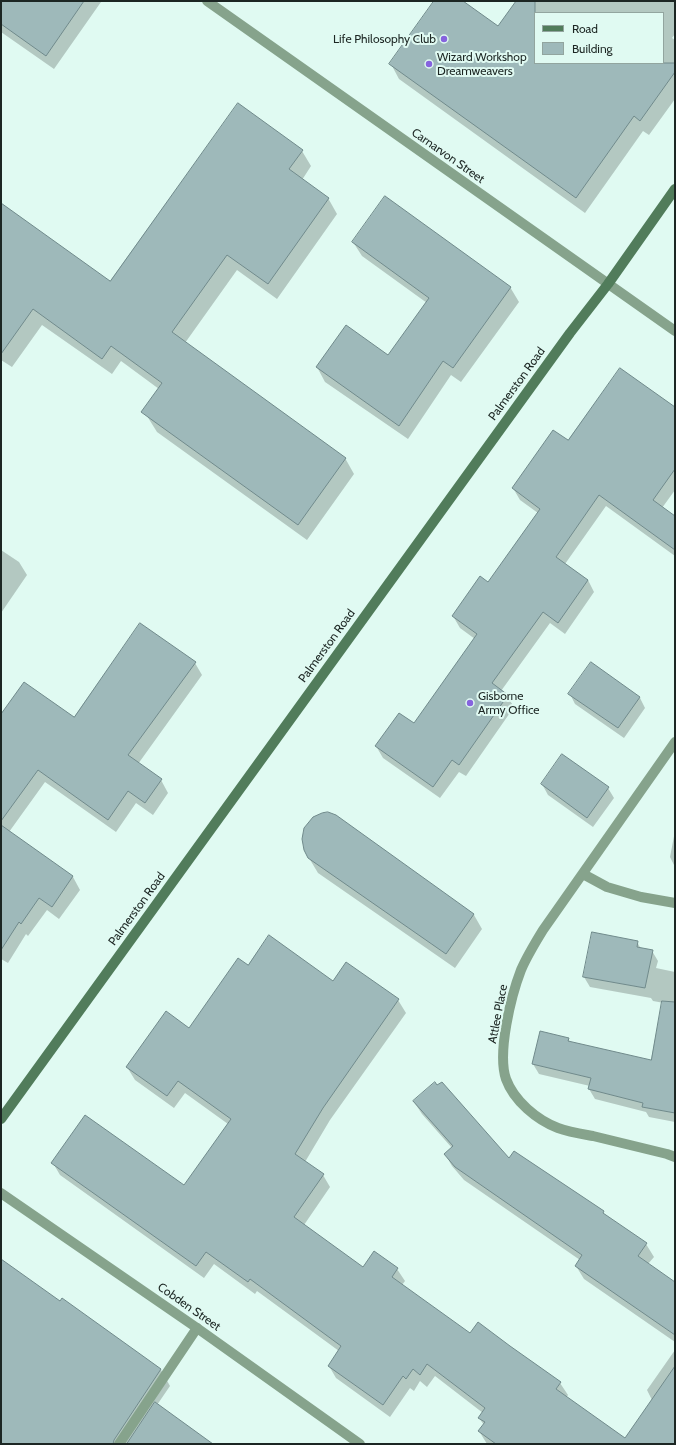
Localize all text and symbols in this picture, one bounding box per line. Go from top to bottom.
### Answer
legend [534,12,664,64]
text: Road [572,21,598,36]
place label: Life Philosophy Club [333,32,436,46]
marker: Life Philosophy Club [439,34,449,44]
text: Building [572,41,613,56]
place label: Wizard Workshop Dreamweavers [437,50,527,78]
marker: Wizard Workshop Dreamweavers [424,59,434,69]
street label: Carnarvon Street [409,125,487,187]
street label: Palmerston Road [486,345,548,423]
street label: Palmerston Road [296,607,358,685]
place label: Gisborne Army Office [478,689,539,717]
marker: Gisborne Army Office [465,698,475,708]
street label: Palmerston Road [106,870,168,948]
street label: Attlee Place [485,983,511,1045]
street label: Cobden Street [155,1280,223,1334]

